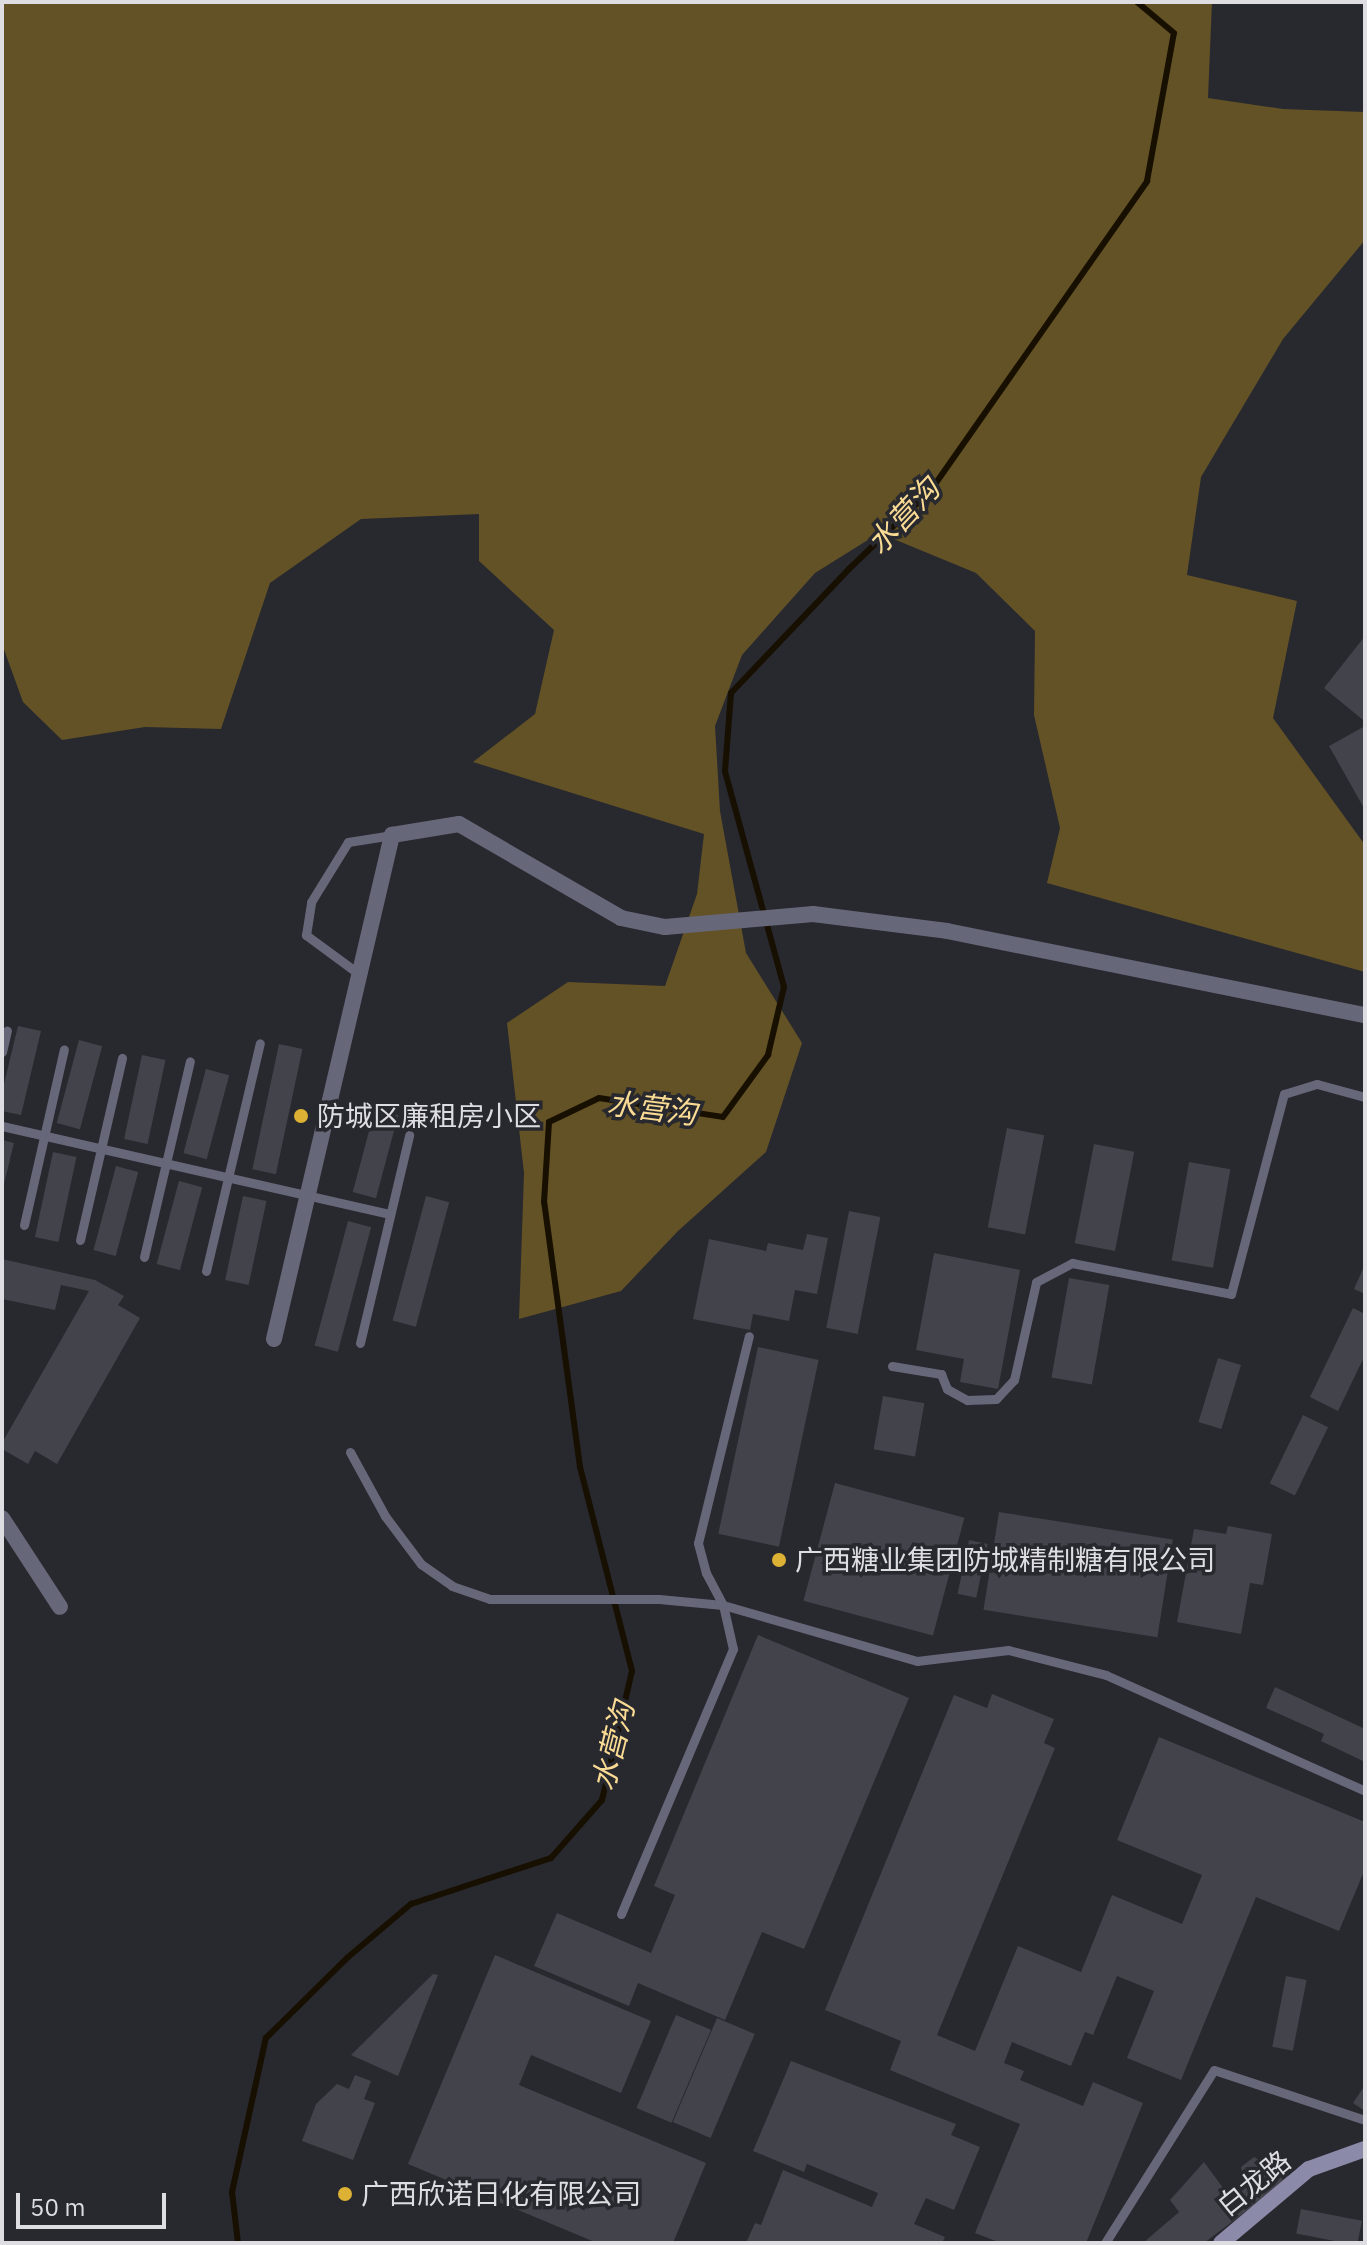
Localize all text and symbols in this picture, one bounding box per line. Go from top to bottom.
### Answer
water label: 水营沟 [859,471,947,561]
water label: 水营沟 [605,1085,699,1131]
place label: 防城区廉租房小区 [317,1099,541,1133]
marker: 防城区廉租房小区 [292,1107,310,1125]
place label: 广西糖业集团防城精制糖有限公司 [795,1543,1215,1577]
marker: 广西糖业集团防城精制糖有限公司 [770,1551,788,1569]
water label: 水营沟 [585,1698,641,1794]
street label: 白龙路 [1211,2144,1297,2222]
scale bar [20,2177,170,2227]
place label: 广西欣诺日化有限公司 [361,2177,641,2211]
marker: 广西欣诺日化有限公司 [336,2185,354,2203]
text: 50 m [30,2191,85,2223]

